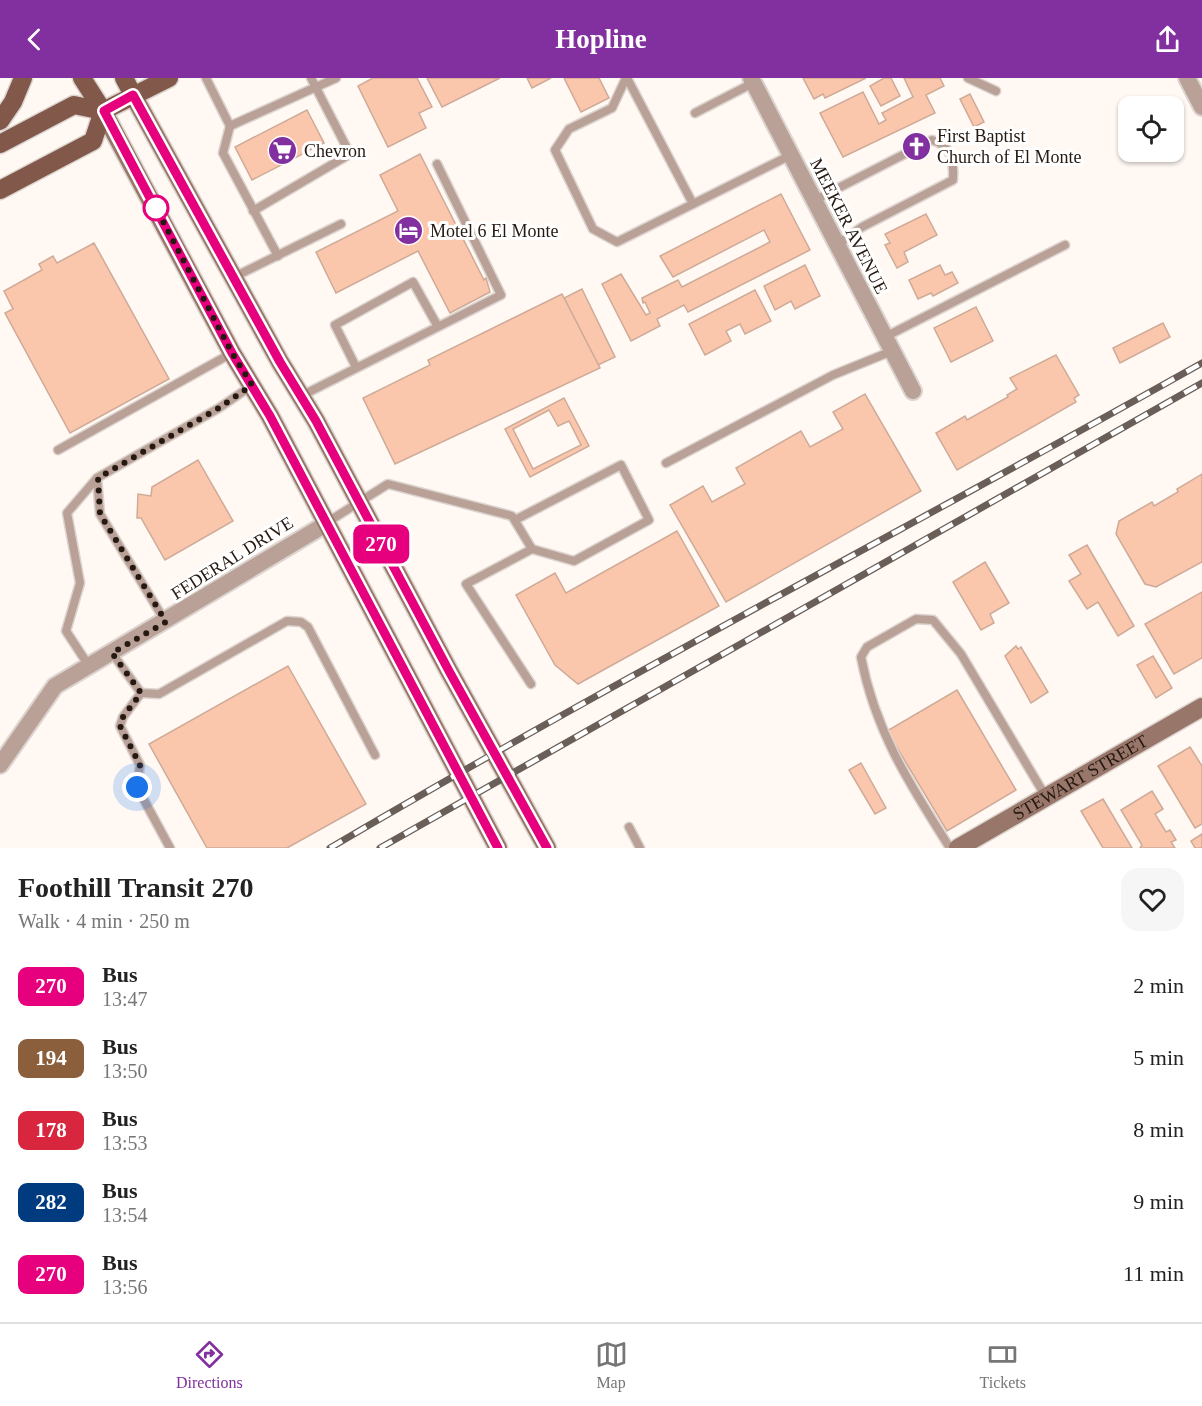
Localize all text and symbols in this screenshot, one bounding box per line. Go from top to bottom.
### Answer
icon: back [18,23,51,56]
icon: share [1151,23,1184,56]
text: Hopline [555,24,647,54]
map controls [1118,96,1184,162]
button: locate [1118,96,1184,162]
place label: First Baptist Church of El Monte [937,126,1081,167]
church icon: First Baptist Church of El Monte [900,130,932,162]
supermarket icon: Chevron [267,135,299,167]
place label: Chevron [304,141,366,161]
street label: MEEKER AVENUE [806,155,892,297]
unlabelled marker [143,195,169,221]
hotel icon: Motel 6 El Monte [393,215,425,247]
place label: Motel 6 El Monte [430,221,559,241]
street label: FEDERAL DRIVE [167,512,297,604]
line badge: 270 [346,524,416,564]
text: 270 [365,532,397,556]
street label: STEWART STREET [1009,731,1151,824]
your location [122,772,152,802]
button: heart [1121,868,1184,931]
text: Foothill Transit 270 [18,872,253,903]
text: Walk · 4 min · 250 m [18,910,190,932]
text: Bus [102,962,137,987]
text: 2 min [1133,973,1184,998]
text: 270 [35,974,67,998]
text: 13:47 [102,988,148,1010]
text: Bus [102,1034,137,1059]
text: 5 min [1133,1045,1184,1070]
text: 194 [35,1046,67,1070]
text: 13:50 [102,1060,148,1082]
text: Bus [102,1106,137,1131]
text: 8 min [1133,1117,1184,1142]
text: 178 [35,1118,67,1142]
text: 13:53 [102,1132,148,1154]
text: Bus [102,1178,137,1203]
text: 9 min [1133,1189,1184,1214]
text: 282 [35,1190,67,1214]
text: 13:54 [102,1204,148,1226]
text: Bus [102,1250,137,1275]
text: 11 min [1123,1261,1184,1286]
text: 270 [35,1262,67,1286]
text: 13:56 [102,1276,148,1298]
tab: Directions [176,1338,243,1392]
tab: Map [595,1338,628,1392]
tab: Tickets [980,1338,1026,1392]

